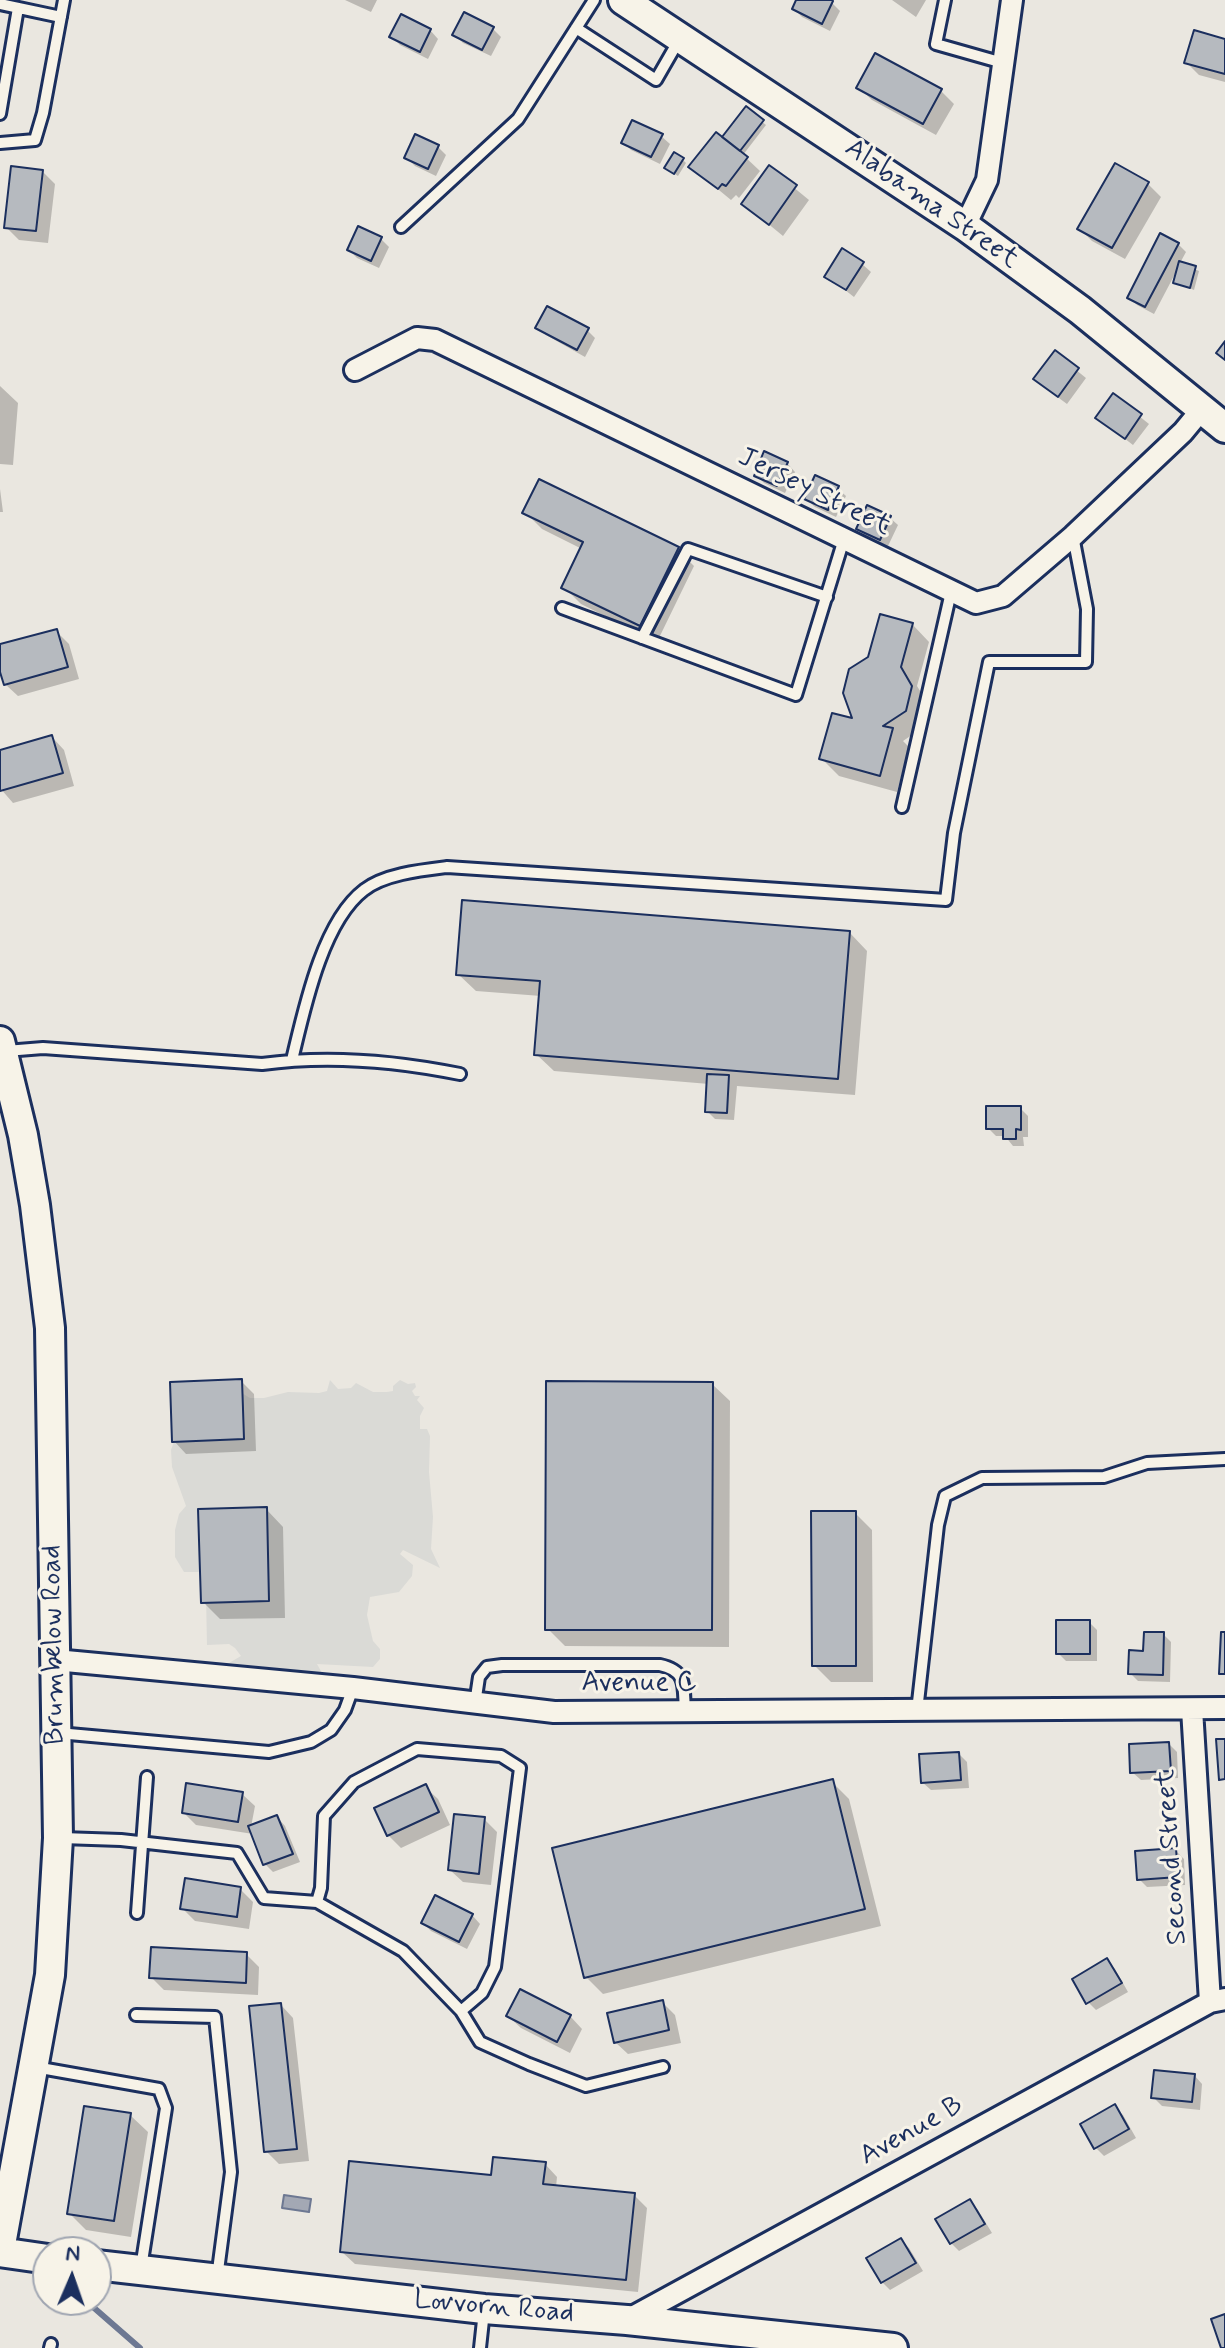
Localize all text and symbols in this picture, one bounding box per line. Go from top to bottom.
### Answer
street label: Alabama Street [838,133,1024,277]
street label: Jersey Street [732,441,896,545]
street label: Brumbelow Road [36,1545,74,1745]
street label: Avenue C [581,1667,697,1701]
street label: Second Street [1150,1768,1196,1946]
street label: Avenue B [854,2090,970,2174]
north arrow [32,2236,112,2316]
text: N [65,2240,81,2268]
street label: Lovvorn Road [413,2284,575,2332]

